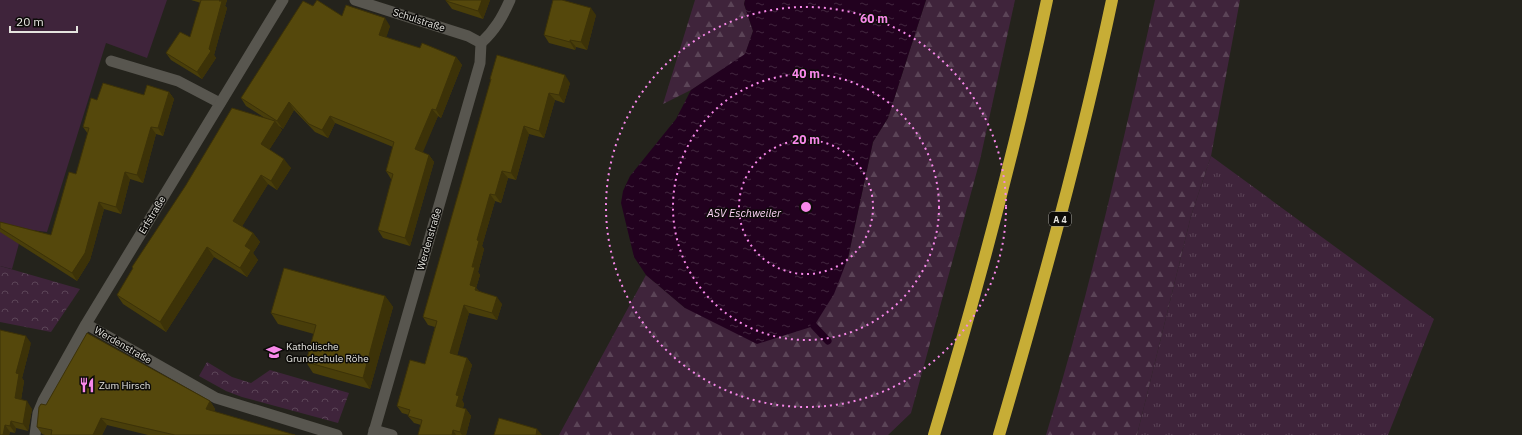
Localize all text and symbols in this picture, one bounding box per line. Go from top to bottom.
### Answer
street label: Schulstraße [391,5,447,35]
scale bar [10,8,77,34]
text: 60 m [860,11,888,26]
text: 20 m [16,14,44,29]
text: 40 m [792,66,820,81]
text: 20 m [792,132,820,147]
street label: Erfstraße [136,193,169,236]
centre of rings [799,200,813,214]
street label: Werdenstraße [414,206,444,272]
water label: ASV Eschweiler [706,206,782,220]
road number: A 4 [1049,212,1071,226]
street label: Werdenstraße [92,323,154,367]
place label: Katholische Grundschule Röhe [286,340,369,365]
school or university icon: Katholische Grundschule Röhe [265,343,283,361]
restaurant icon: Zum Hirsch [78,376,96,394]
place label: Zum Hirsch [99,379,150,392]

